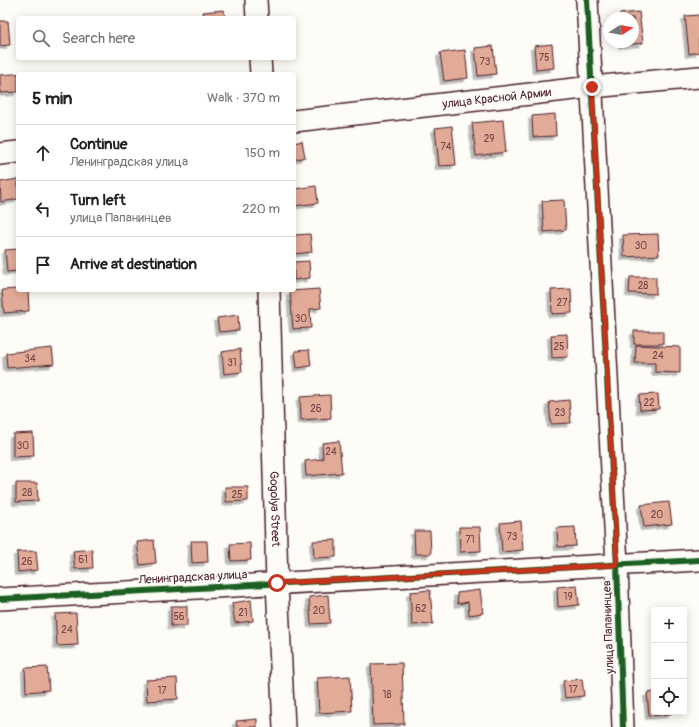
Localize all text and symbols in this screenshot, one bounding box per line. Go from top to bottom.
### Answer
north arrow [603,12,639,48]
search box [16,16,296,60]
icon: search [30,27,52,49]
text: Search here [62,29,135,48]
house number: 75 [539,52,549,64]
house number: 73 [480,56,491,68]
route end [583,78,601,96]
street label: улица Красной Армии [440,85,553,112]
text: 5 min [32,88,72,109]
text: Walk · 370 m [207,90,280,106]
house number: 29 [484,133,494,145]
text: Continue [70,135,128,154]
house number: 74 [440,141,452,153]
icon: ahead [32,142,54,164]
text: 150 m [245,145,280,161]
text: Ленинградская улица [70,154,188,170]
text: Turn left [70,191,126,210]
icon: left [32,198,54,220]
text: 220 m [242,201,280,217]
text: улица Папанинцев [70,210,171,226]
house number: 30 [635,240,647,252]
icon: arrive [32,254,54,276]
text: Arrive at destination [70,255,197,274]
house number: 28 [638,280,648,292]
house number: 27 [557,297,568,309]
house number: 30 [295,313,307,325]
house number: 25 [553,341,565,353]
house number: 24 [652,350,664,362]
house number: 34 [24,353,36,365]
house number: 31 [227,357,237,369]
house number: 22 [643,397,655,409]
house number: 26 [310,403,322,415]
house number: 23 [555,407,566,419]
house number: 30 [17,440,29,452]
house number: 24 [325,446,337,458]
street label: Gogolya Street [266,471,283,547]
house number: 28 [22,487,32,499]
house number: 25 [231,489,243,501]
house number: 20 [651,509,663,521]
house number: 73 [507,531,518,543]
house number: 71 [465,534,475,546]
house number: 61 [78,554,88,566]
house number: 26 [21,556,33,568]
street label: Ленинградская улица [137,567,248,588]
route start [268,574,286,592]
street label: улица Папанинцев [599,580,618,675]
house number: 19 [563,591,573,603]
house number: 62 [415,603,427,615]
house number: 20 [313,605,325,617]
house number: 21 [238,607,248,619]
map controls [651,607,687,715]
button: + [651,607,687,643]
house number: 56 [173,611,185,623]
house number: 24 [61,624,73,636]
button: − [651,643,687,679]
button: locate [651,679,687,715]
house number: 17 [568,684,578,696]
house number: 17 [157,685,167,697]
house number: 18 [383,689,391,701]

